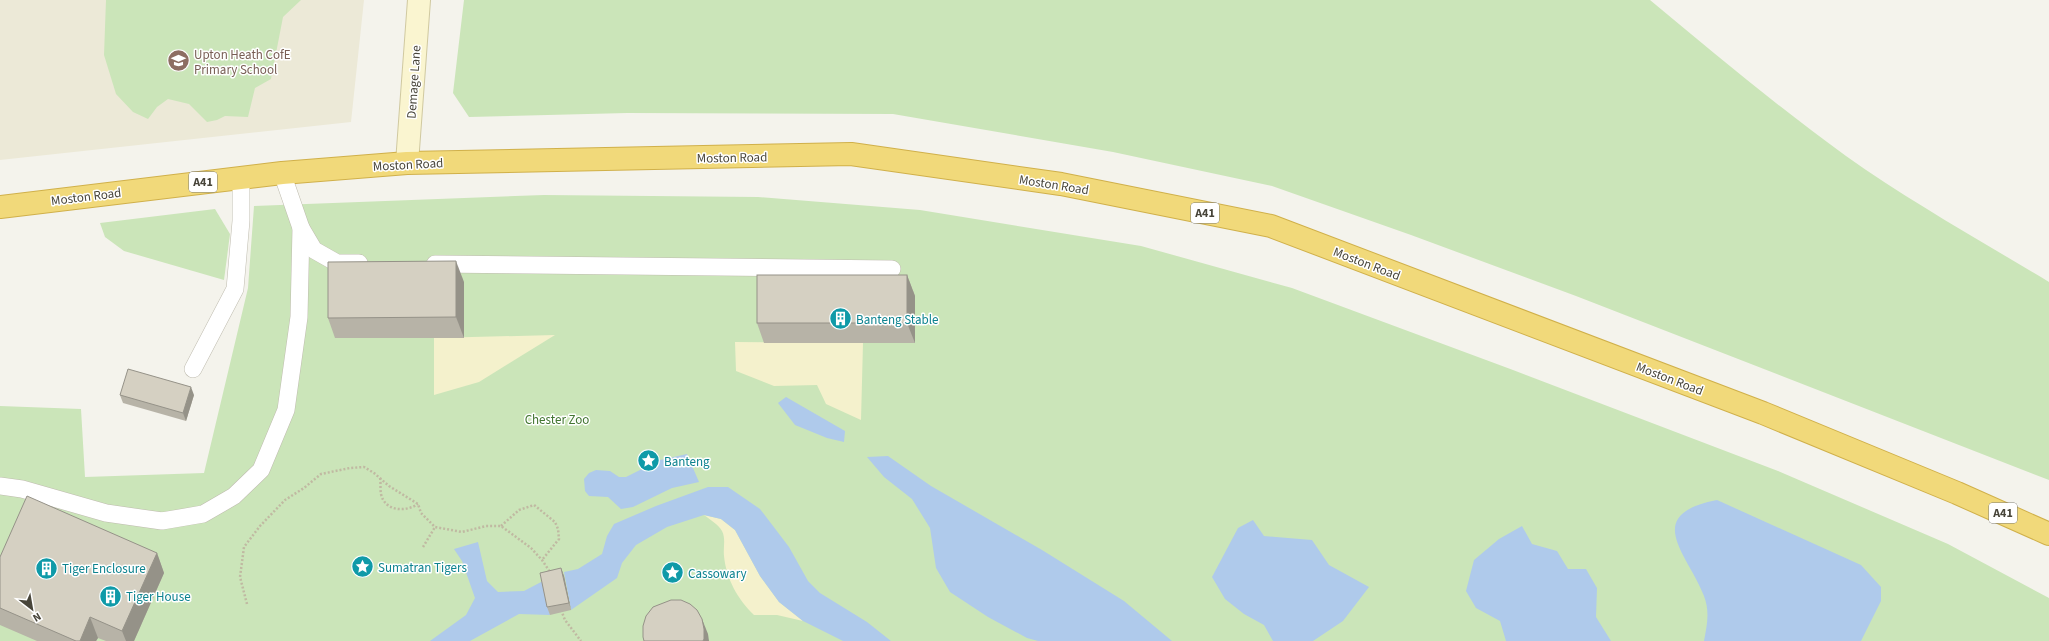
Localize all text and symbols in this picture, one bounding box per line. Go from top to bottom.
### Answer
street label: Demage Lane [402,45,426,119]
place label: Upton Heath CofE Primary School [194,46,291,79]
school or university icon: Upton Heath CofE Primary School [166,48,192,74]
street label: Moston Road [697,148,767,168]
street label: Moston Road [372,154,444,176]
street label: Moston Road [1018,171,1090,199]
road number: A41 [189,172,217,192]
street label: Moston Road [50,184,122,210]
road number: A41 [1191,203,1219,223]
street label: Moston Road [1330,243,1403,285]
building icon: Banteng Stable [827,306,853,332]
place label: Banteng Stable [856,311,939,329]
street label: Moston Road [1633,358,1706,400]
park label: Chester Zoo [525,411,589,429]
place icon: Banteng [636,448,662,474]
place label: Banteng [664,453,710,471]
road number: A41 [1989,503,2017,523]
place icon: Sumatran Tigers [349,554,375,580]
building icon: Tiger Enclosure [33,555,59,581]
place label: Sumatran Tigers [378,559,467,577]
place label: Tiger Enclosure [62,560,146,578]
place icon: Cassowary [660,560,686,586]
place label: Cassowary [688,565,747,583]
building icon: Tiger House [98,583,124,609]
place label: Tiger House [126,588,191,606]
north arrow [12,589,52,629]
text: N [30,609,44,625]

